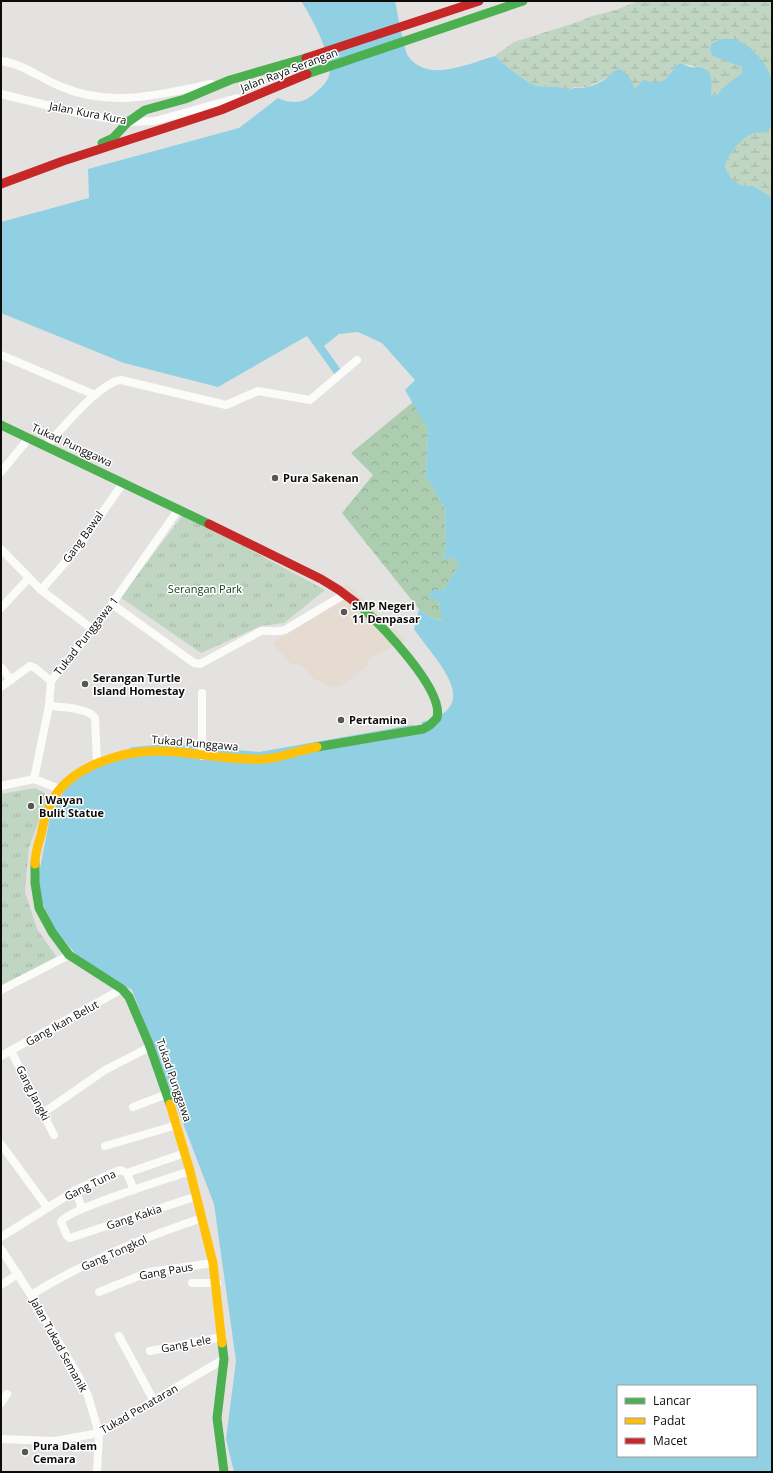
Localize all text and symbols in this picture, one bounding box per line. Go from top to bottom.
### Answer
street label: Jalan Raya Serangan [237,44,340,95]
street label: Jalan Kura Kura [47,97,128,127]
street label: Tukad Punggawa [30,419,115,470]
place label: Pura Sakenan [283,470,359,485]
marker: Pura Sakenan [270,473,280,483]
street label: Gang Bawal [59,508,106,566]
park label: Serangan Park [168,581,242,596]
street label: Tukad Punggawa 1 [50,593,121,678]
place label: SMP Negeri 11 Denpasar [352,598,420,626]
marker: SMP Negeri 11 Denpasar [339,607,349,617]
place label: Serangan Turtle Island Homestay [93,670,186,698]
marker: Serangan Turtle Island Homestay [80,679,90,689]
place label: Pertamina [349,712,407,727]
marker: Pertamina [336,715,346,725]
street label: Tukad Punggawa [151,731,239,754]
place label: I Wayan Bulit Statue [39,792,104,820]
marker: I Wayan Bulit Statue [26,801,36,811]
street label: Gang Ikan Belut [23,996,101,1049]
street label: Tukad Punggawa [153,1036,196,1123]
street label: Gang Jangki [13,1063,54,1123]
street label: Gang Tuna [62,1166,118,1203]
street label: Gang Kakia [104,1201,163,1232]
street label: Gang Tongkol [79,1231,149,1274]
street label: Gang Paus [138,1258,194,1283]
street label: Jalan Tukad Semanik [27,1294,92,1395]
street label: Gang Lele [160,1331,212,1356]
street label: Tukad Penataran [97,1380,180,1437]
legend [617,1385,757,1457]
text: Lancar [653,1392,691,1409]
text: Padat [653,1412,685,1429]
text: Macet [653,1432,687,1449]
place label: Pura Dalem Cemara [33,1438,97,1466]
marker: Pura Dalem Cemara [20,1447,30,1457]

